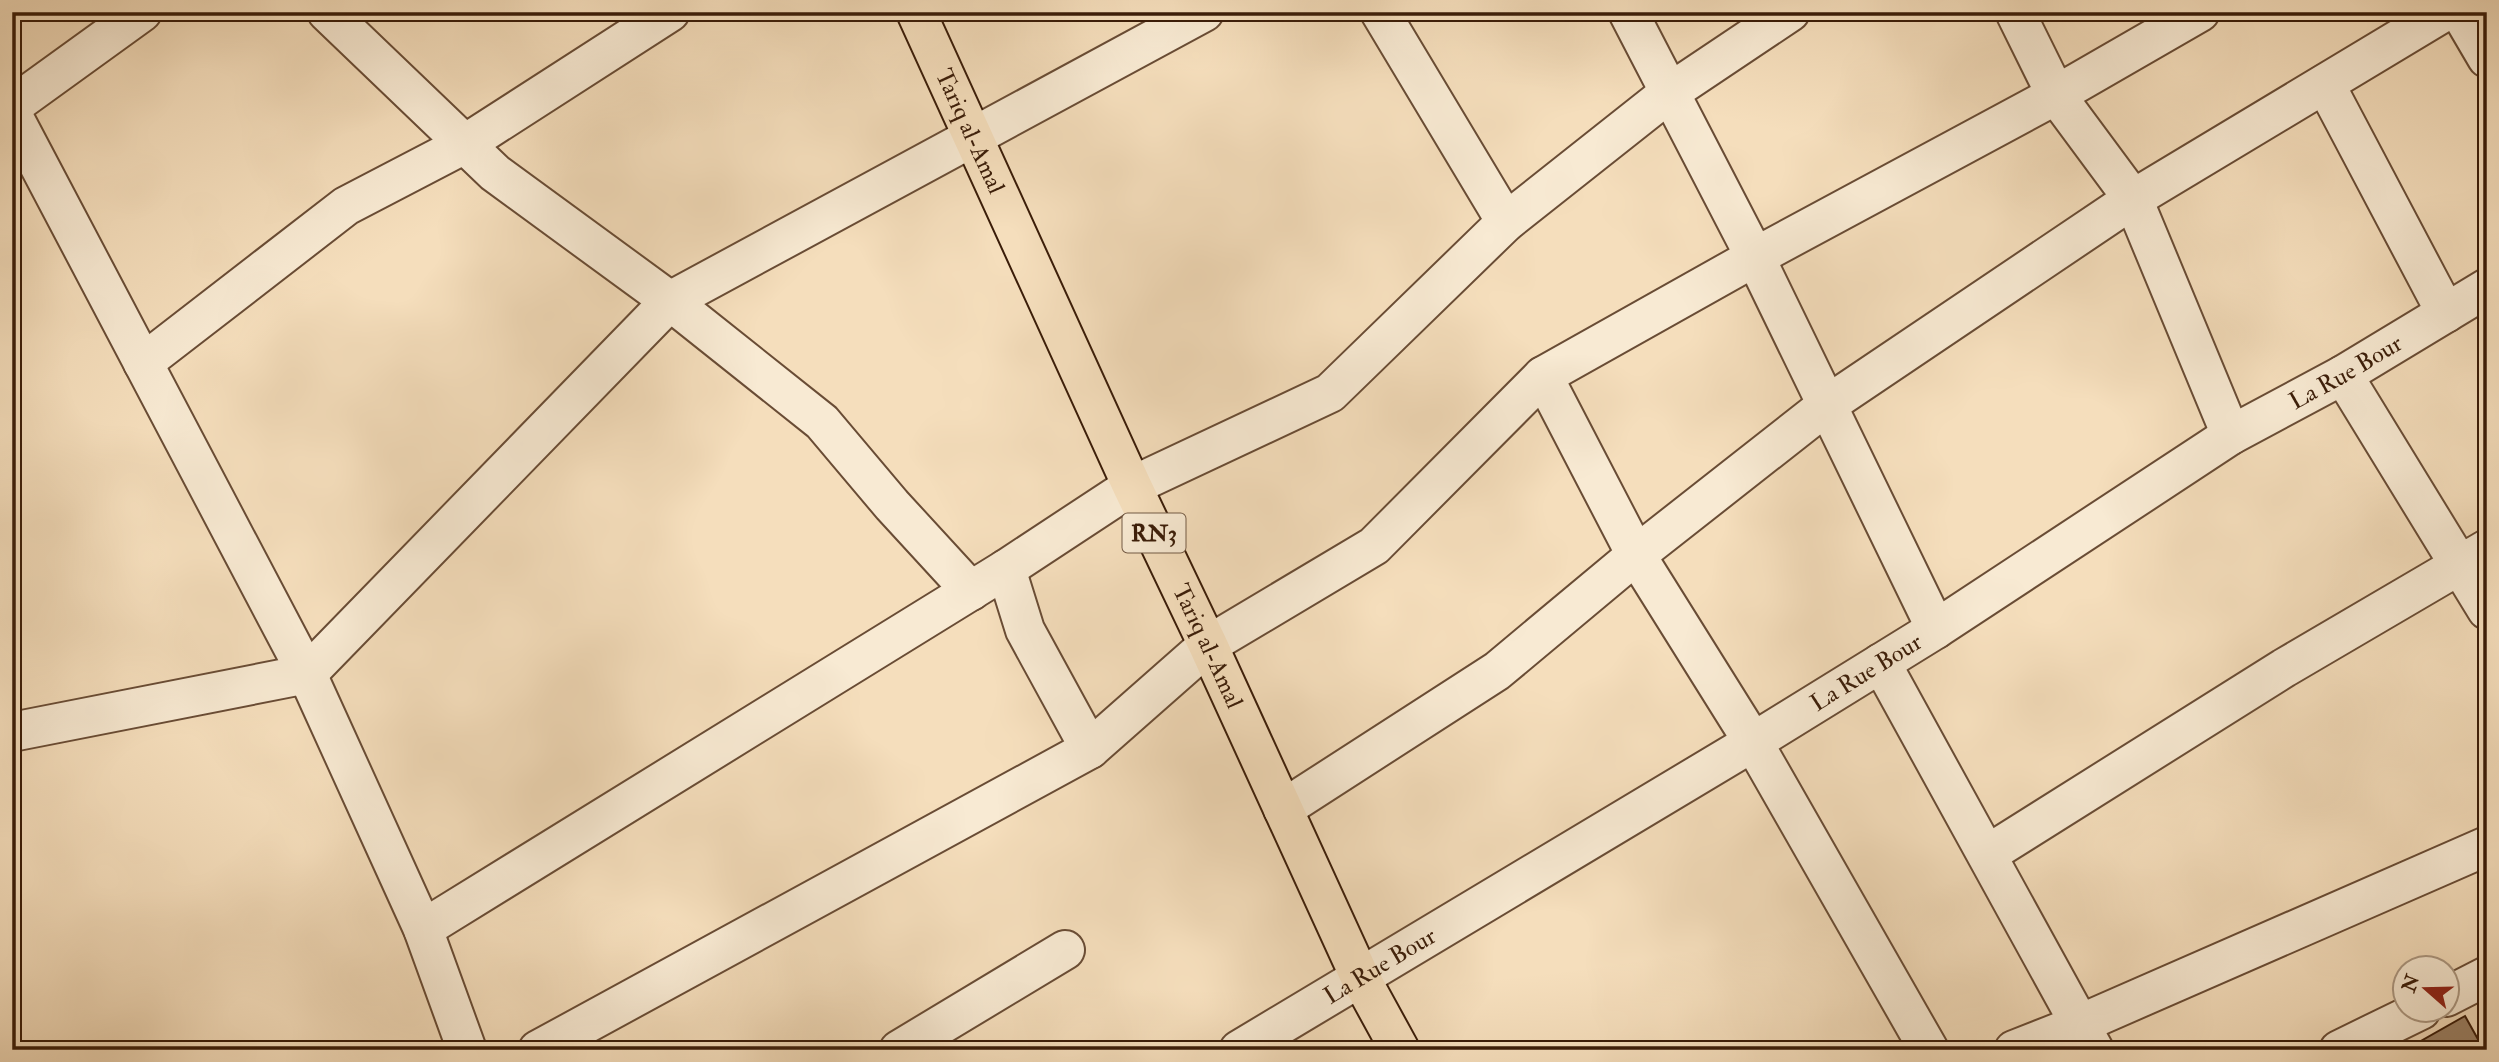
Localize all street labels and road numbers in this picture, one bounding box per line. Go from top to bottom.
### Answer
street label: Tariq al-Amal [928,64,1012,199]
street label: La Rue Bour [2284,328,2408,417]
road number: RN3 [1122,513,1186,552]
street label: Tariq al-Amal [1165,579,1250,713]
street label: La Rue Bour [1805,626,1928,719]
street label: La Rue Bour [1318,921,1442,1012]

